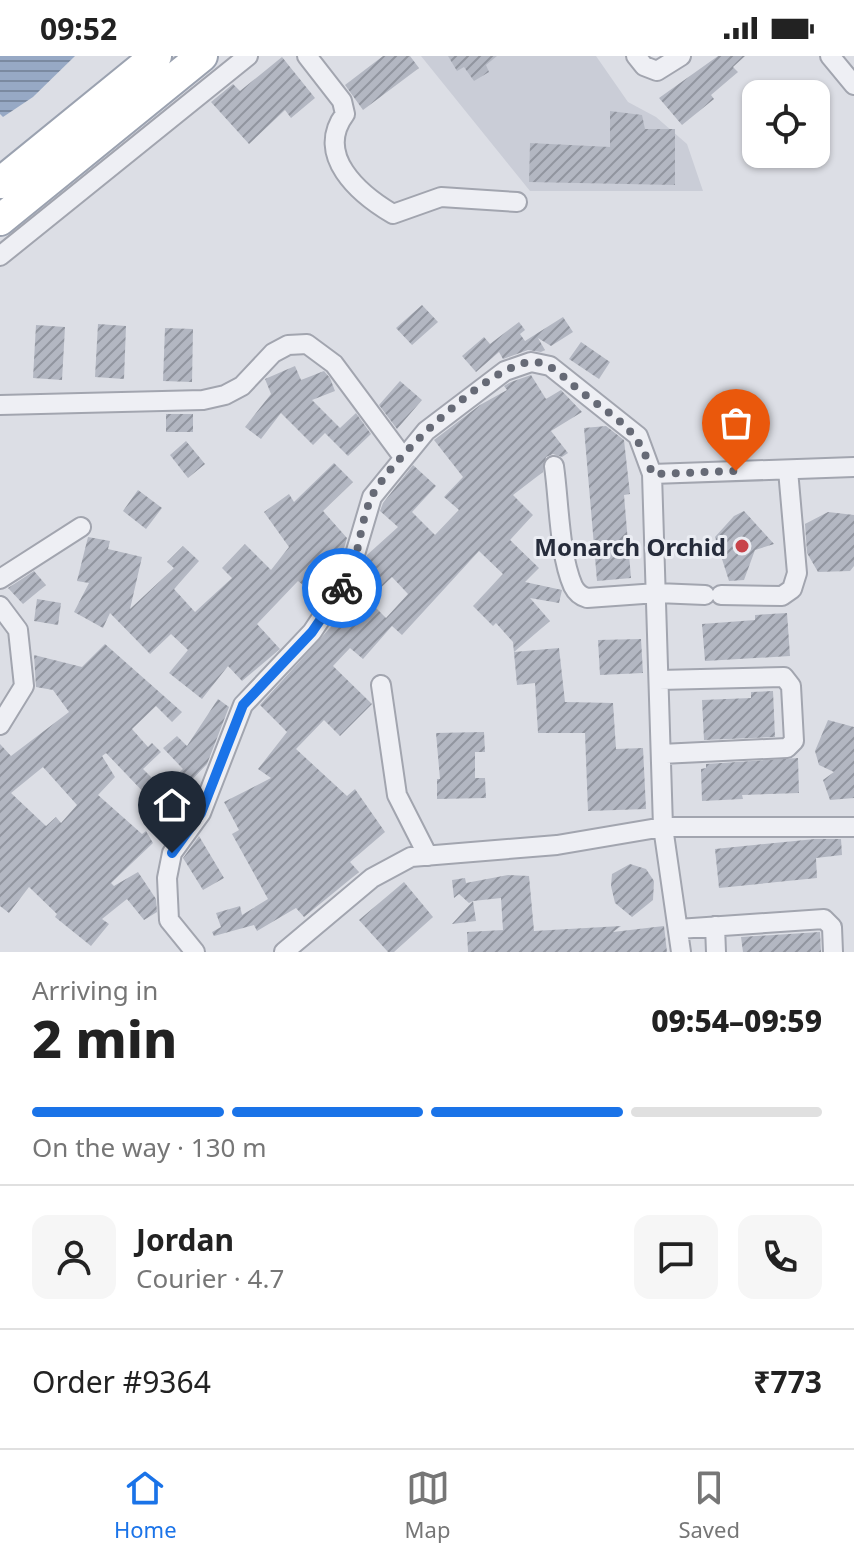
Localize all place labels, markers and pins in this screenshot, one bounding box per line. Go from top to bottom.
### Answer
pin [702,389,770,471]
place label: Monarch Orchid [534,530,726,563]
marker: Monarch Orchid [733,537,751,555]
pin [138,771,206,853]

